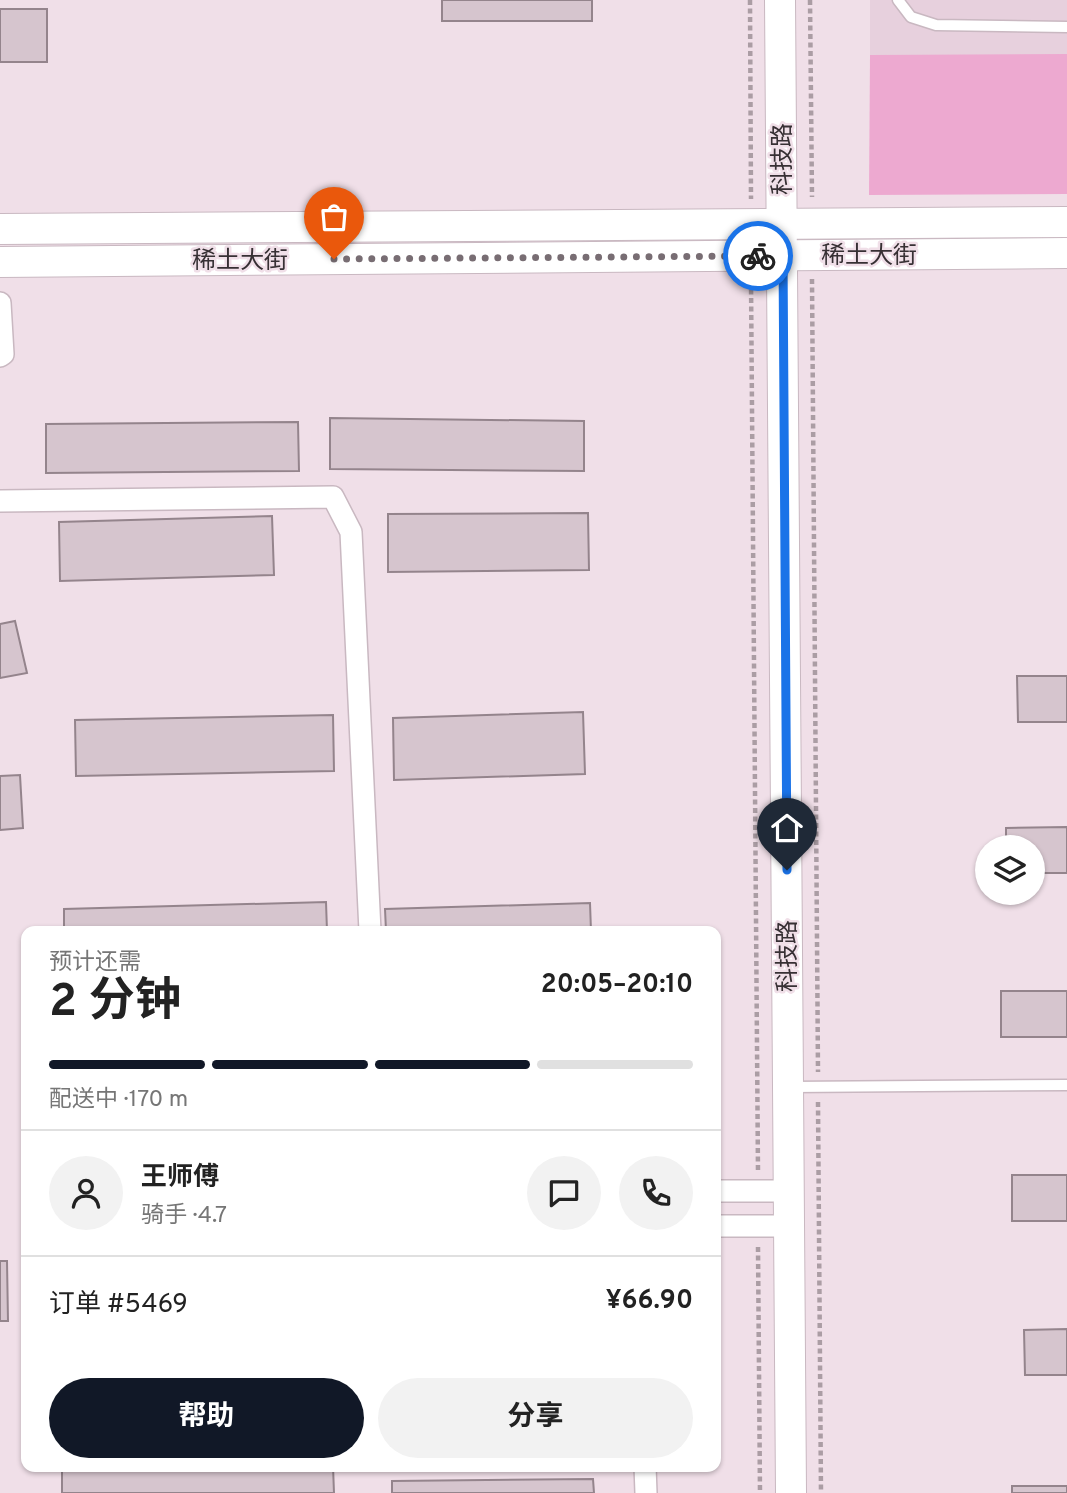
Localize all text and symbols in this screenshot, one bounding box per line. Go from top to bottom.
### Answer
street label: 科技路 [769,123,799,195]
pin [304,187,364,259]
icon: bag [315,198,353,236]
courier [723,221,793,291]
icon: bike [739,237,777,275]
street label: 稀土大街 [821,242,917,272]
street label: 稀土大街 [192,247,288,277]
pin [757,798,817,870]
icon: home [768,809,806,847]
map controls [975,835,1045,905]
button: layers [975,835,1045,905]
street label: 科技路 [774,920,804,992]
text: 预计还需 [49,949,141,978]
text: 20:05–20:10 [541,969,693,1002]
text: 2 分钟 [49,974,181,1033]
text: 配送中 · 170 m [49,1086,188,1115]
button: person [49,1156,123,1230]
button: chat [527,1156,601,1230]
button: phone [619,1156,693,1230]
text: 王师傅 [141,1162,219,1195]
text: 骑手 · 4.7 [141,1202,227,1231]
text: ¥66.90 [606,1285,693,1318]
text: 订单 #5469 [49,1289,188,1322]
button: 帮助 [49,1378,364,1458]
button: 分享 [378,1378,693,1458]

